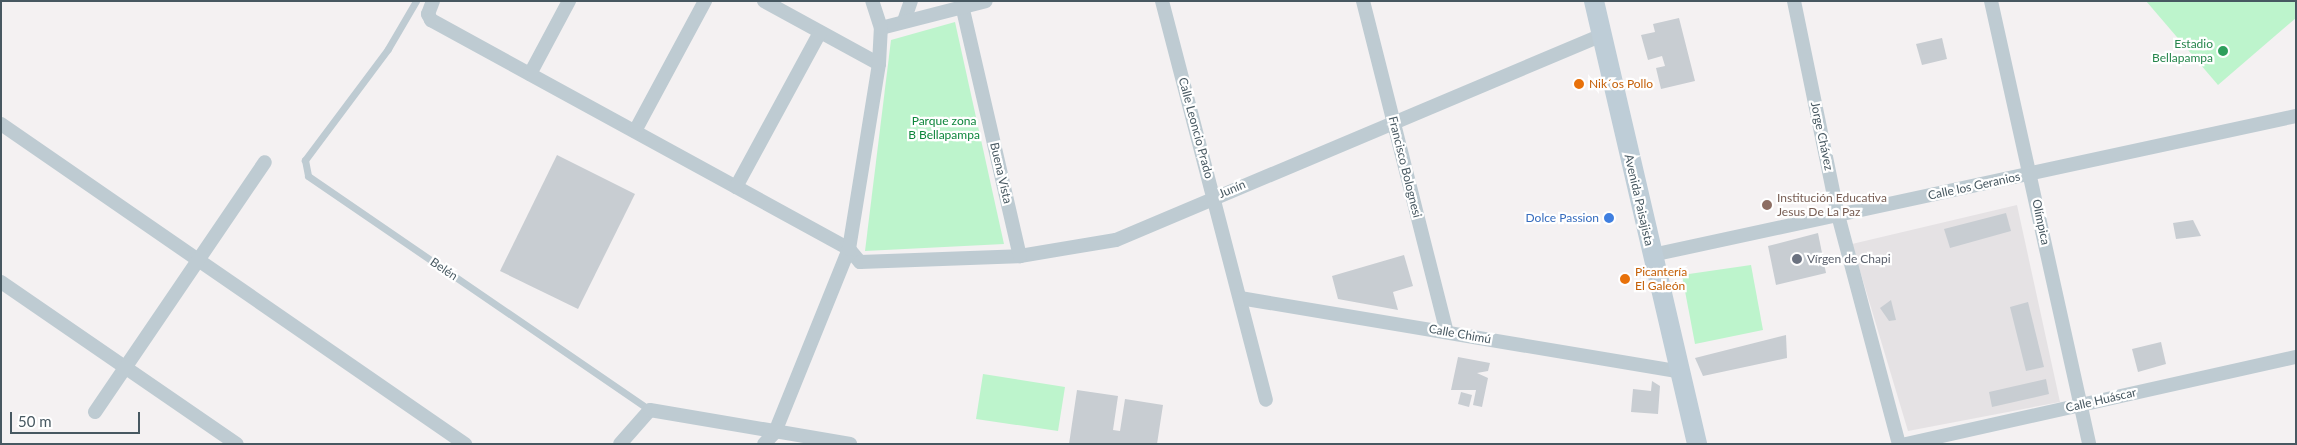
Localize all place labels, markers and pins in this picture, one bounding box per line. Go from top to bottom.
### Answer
place label: Estadio Bellapampa [2152,37,2213,65]
marker: Estadio Bellapampa [2217,45,2229,57]
place label: Nik´os Pollo [1589,77,1653,91]
marker: Nik´os Pollo [1573,78,1585,90]
place label: Institución Educativa Jesus De La Paz [1777,191,1887,219]
marker: Institución Educativa Jesus De La Paz [1761,199,1773,211]
place label: Dolce Passion [1526,211,1599,225]
marker: Dolce Passion [1603,212,1615,224]
place label: Vírgen de Chapi [1807,252,1891,266]
marker: Vírgen de Chapi [1791,253,1803,265]
place label: Picantería El Galeón [1635,265,1687,293]
marker: Picantería El Galeón [1619,273,1631,285]

